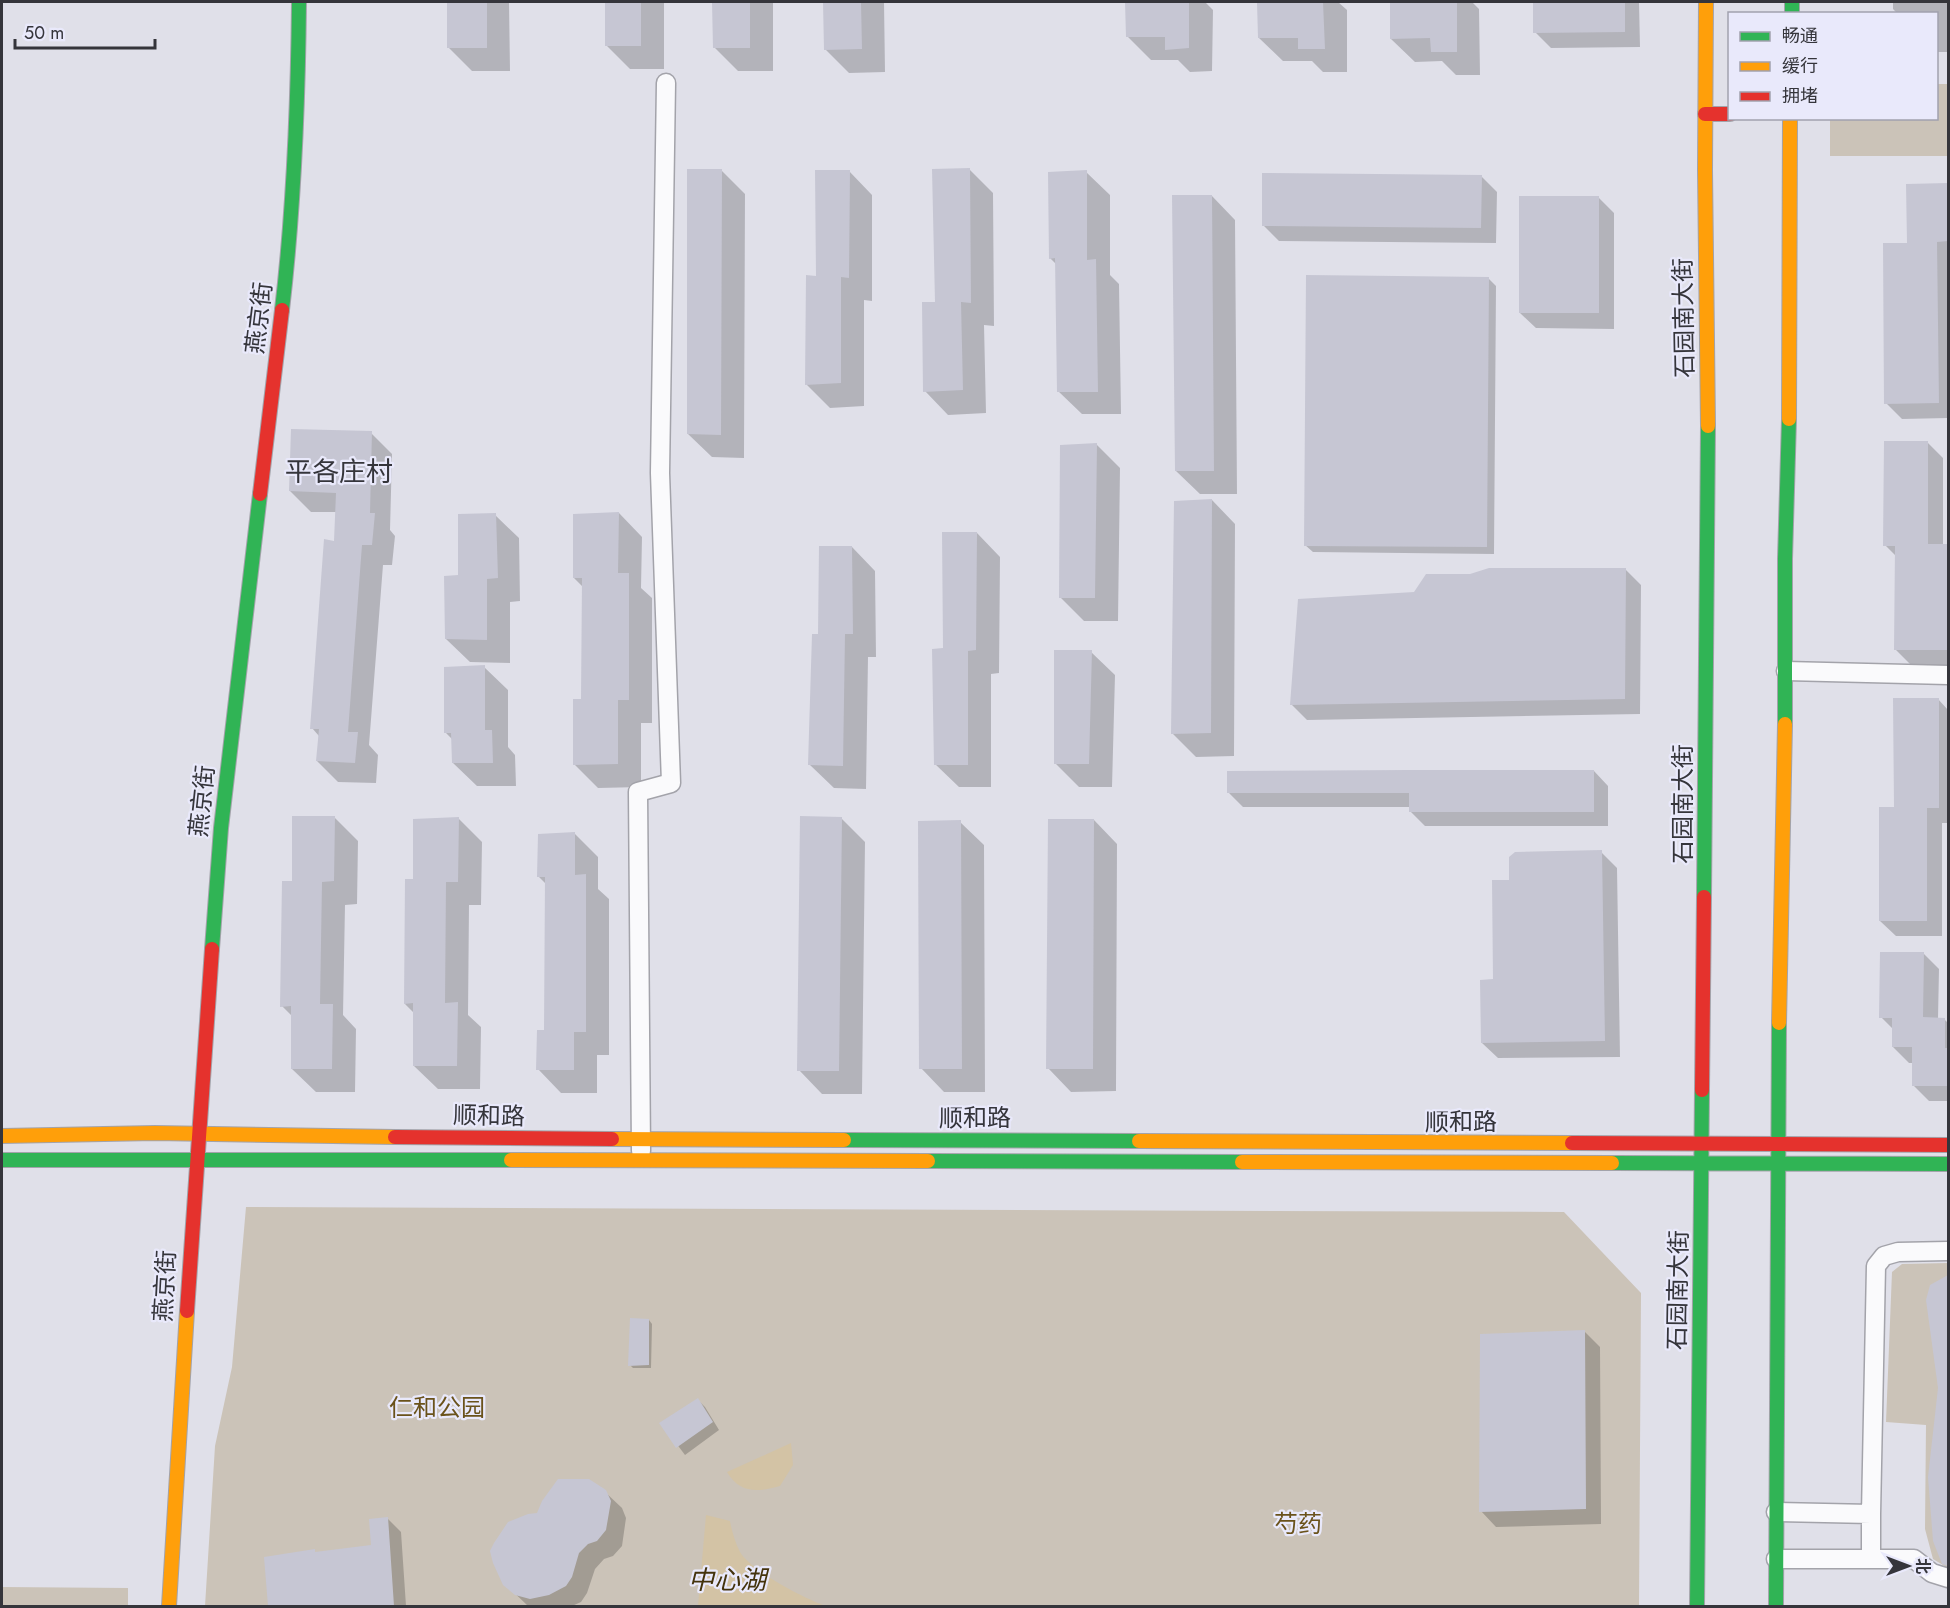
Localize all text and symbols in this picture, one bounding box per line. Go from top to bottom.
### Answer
scale bar [15,12,154,50]
legend [1728,12,1938,120]
text: 50 m [24,20,64,46]
text: 畅通 [1782,23,1818,49]
text: 缓行 [1782,53,1818,79]
text: 拥堵 [1782,83,1818,109]
street label: 石园南大街 [1665,258,1702,378]
street label: 燕京街 [237,280,280,356]
district label: 平各庄村 [285,452,393,491]
street label: 石园南大街 [1665,744,1700,864]
street label: 燕京街 [180,763,223,839]
street label: 顺和路 [453,1097,525,1134]
street label: 顺和路 [939,1100,1011,1135]
street label: 顺和路 [1425,1104,1497,1139]
street label: 石园南大街 [1659,1230,1696,1350]
street label: 燕京街 [145,1249,184,1323]
park label: 仁和公园 [389,1390,485,1425]
park label: 芍药 [1274,1506,1322,1541]
north arrow [1878,1536,1938,1596]
text: 北 [1911,1558,1934,1574]
water label: 中心湖 [688,1561,770,1599]

